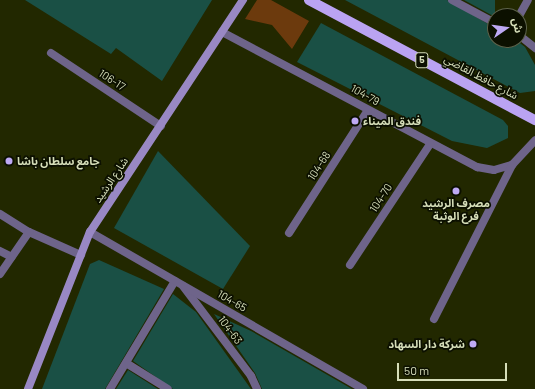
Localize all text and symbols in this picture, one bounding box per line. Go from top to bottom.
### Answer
north arrow [487,8,527,48]
text: ش [510,17,526,34]
road number: 5 [415,52,429,68]
street label: شارع حافظ القاضي [442,52,520,102]
street label: 106-17 [96,67,128,93]
street label: 104-79 [348,82,382,108]
place label: فندق الميناء [363,114,421,128]
marker: فندق الميناء [350,116,360,126]
street label: 104-68 [305,149,333,183]
place label: جامع سلطان باشا [17,154,100,168]
street label: شارع الرشيد [91,155,131,205]
marker: جامع سلطان باشا [4,156,14,166]
street label: 104-70 [367,181,395,215]
marker: مصرف الرشيد فرع الوثبة [451,186,461,196]
place label: مصرف الرشيد فرع الوثبة [422,197,490,223]
street label: 104-65 [215,287,249,315]
street label: 104-63 [215,313,245,347]
place label: شركة دار السهاد [388,337,465,351]
marker: شركة دار السهاد [468,339,478,349]
scale bar [399,355,509,381]
text: 50 m [404,363,429,377]

